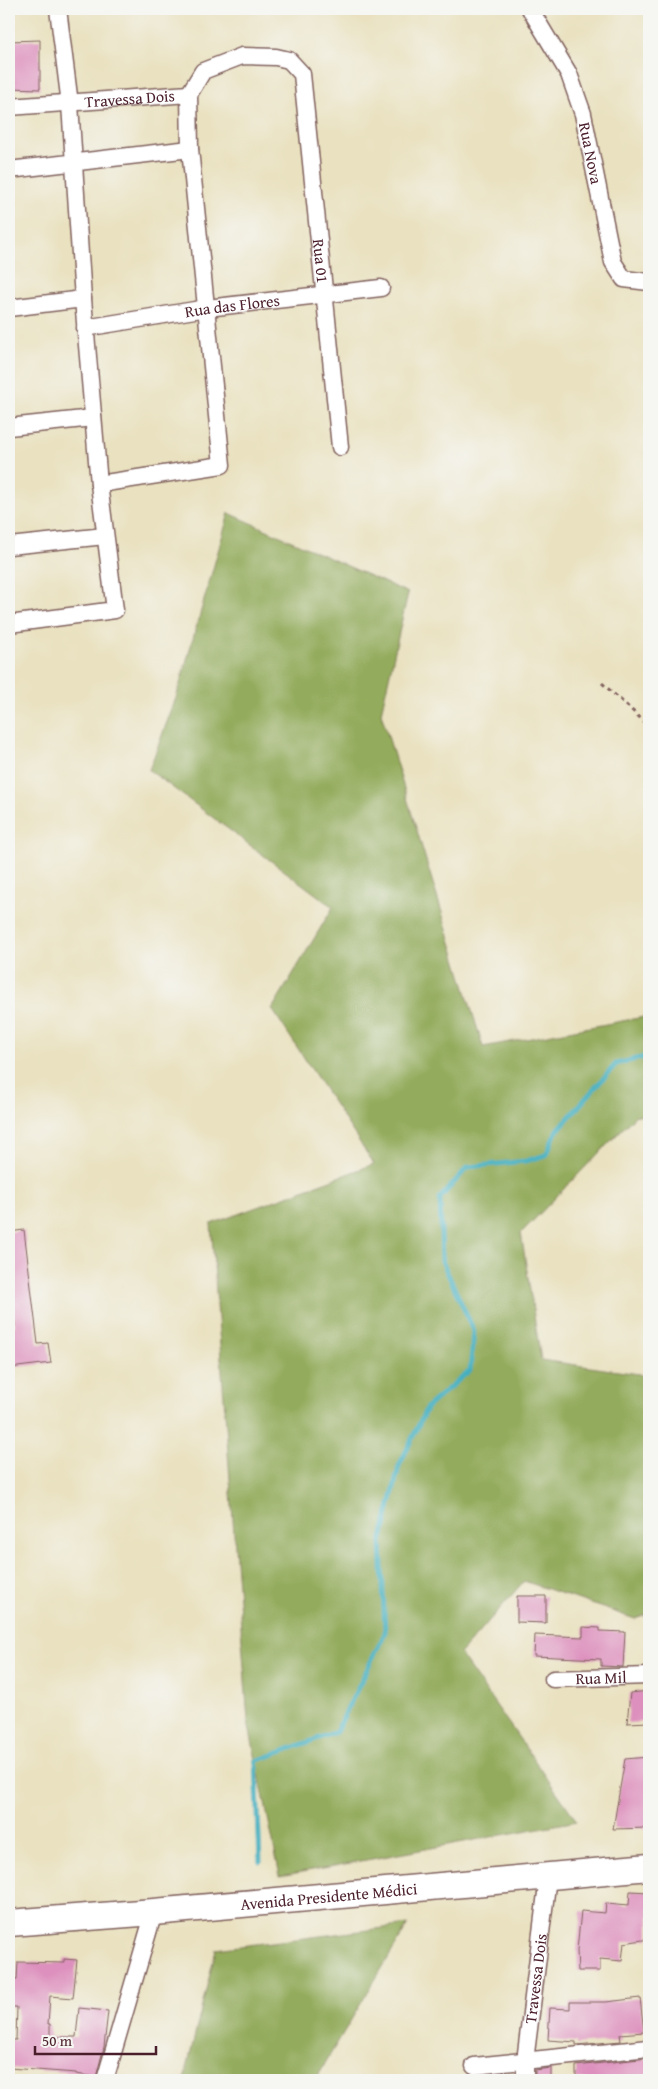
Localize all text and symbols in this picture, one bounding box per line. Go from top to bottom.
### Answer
street label: Travessa Dois [84,83,176,114]
street label: Rua Nova [573,120,609,186]
street label: Rua 01 [307,238,335,284]
street label: Rua das Flores [183,288,281,323]
street label: Rua Mil [575,1665,627,1690]
street label: Avenida Presidente Médici [239,1876,419,1916]
street label: Travessa Dois [518,1932,553,2025]
scale bar [35,2024,156,2056]
text: 50 m [42,2030,73,2051]

